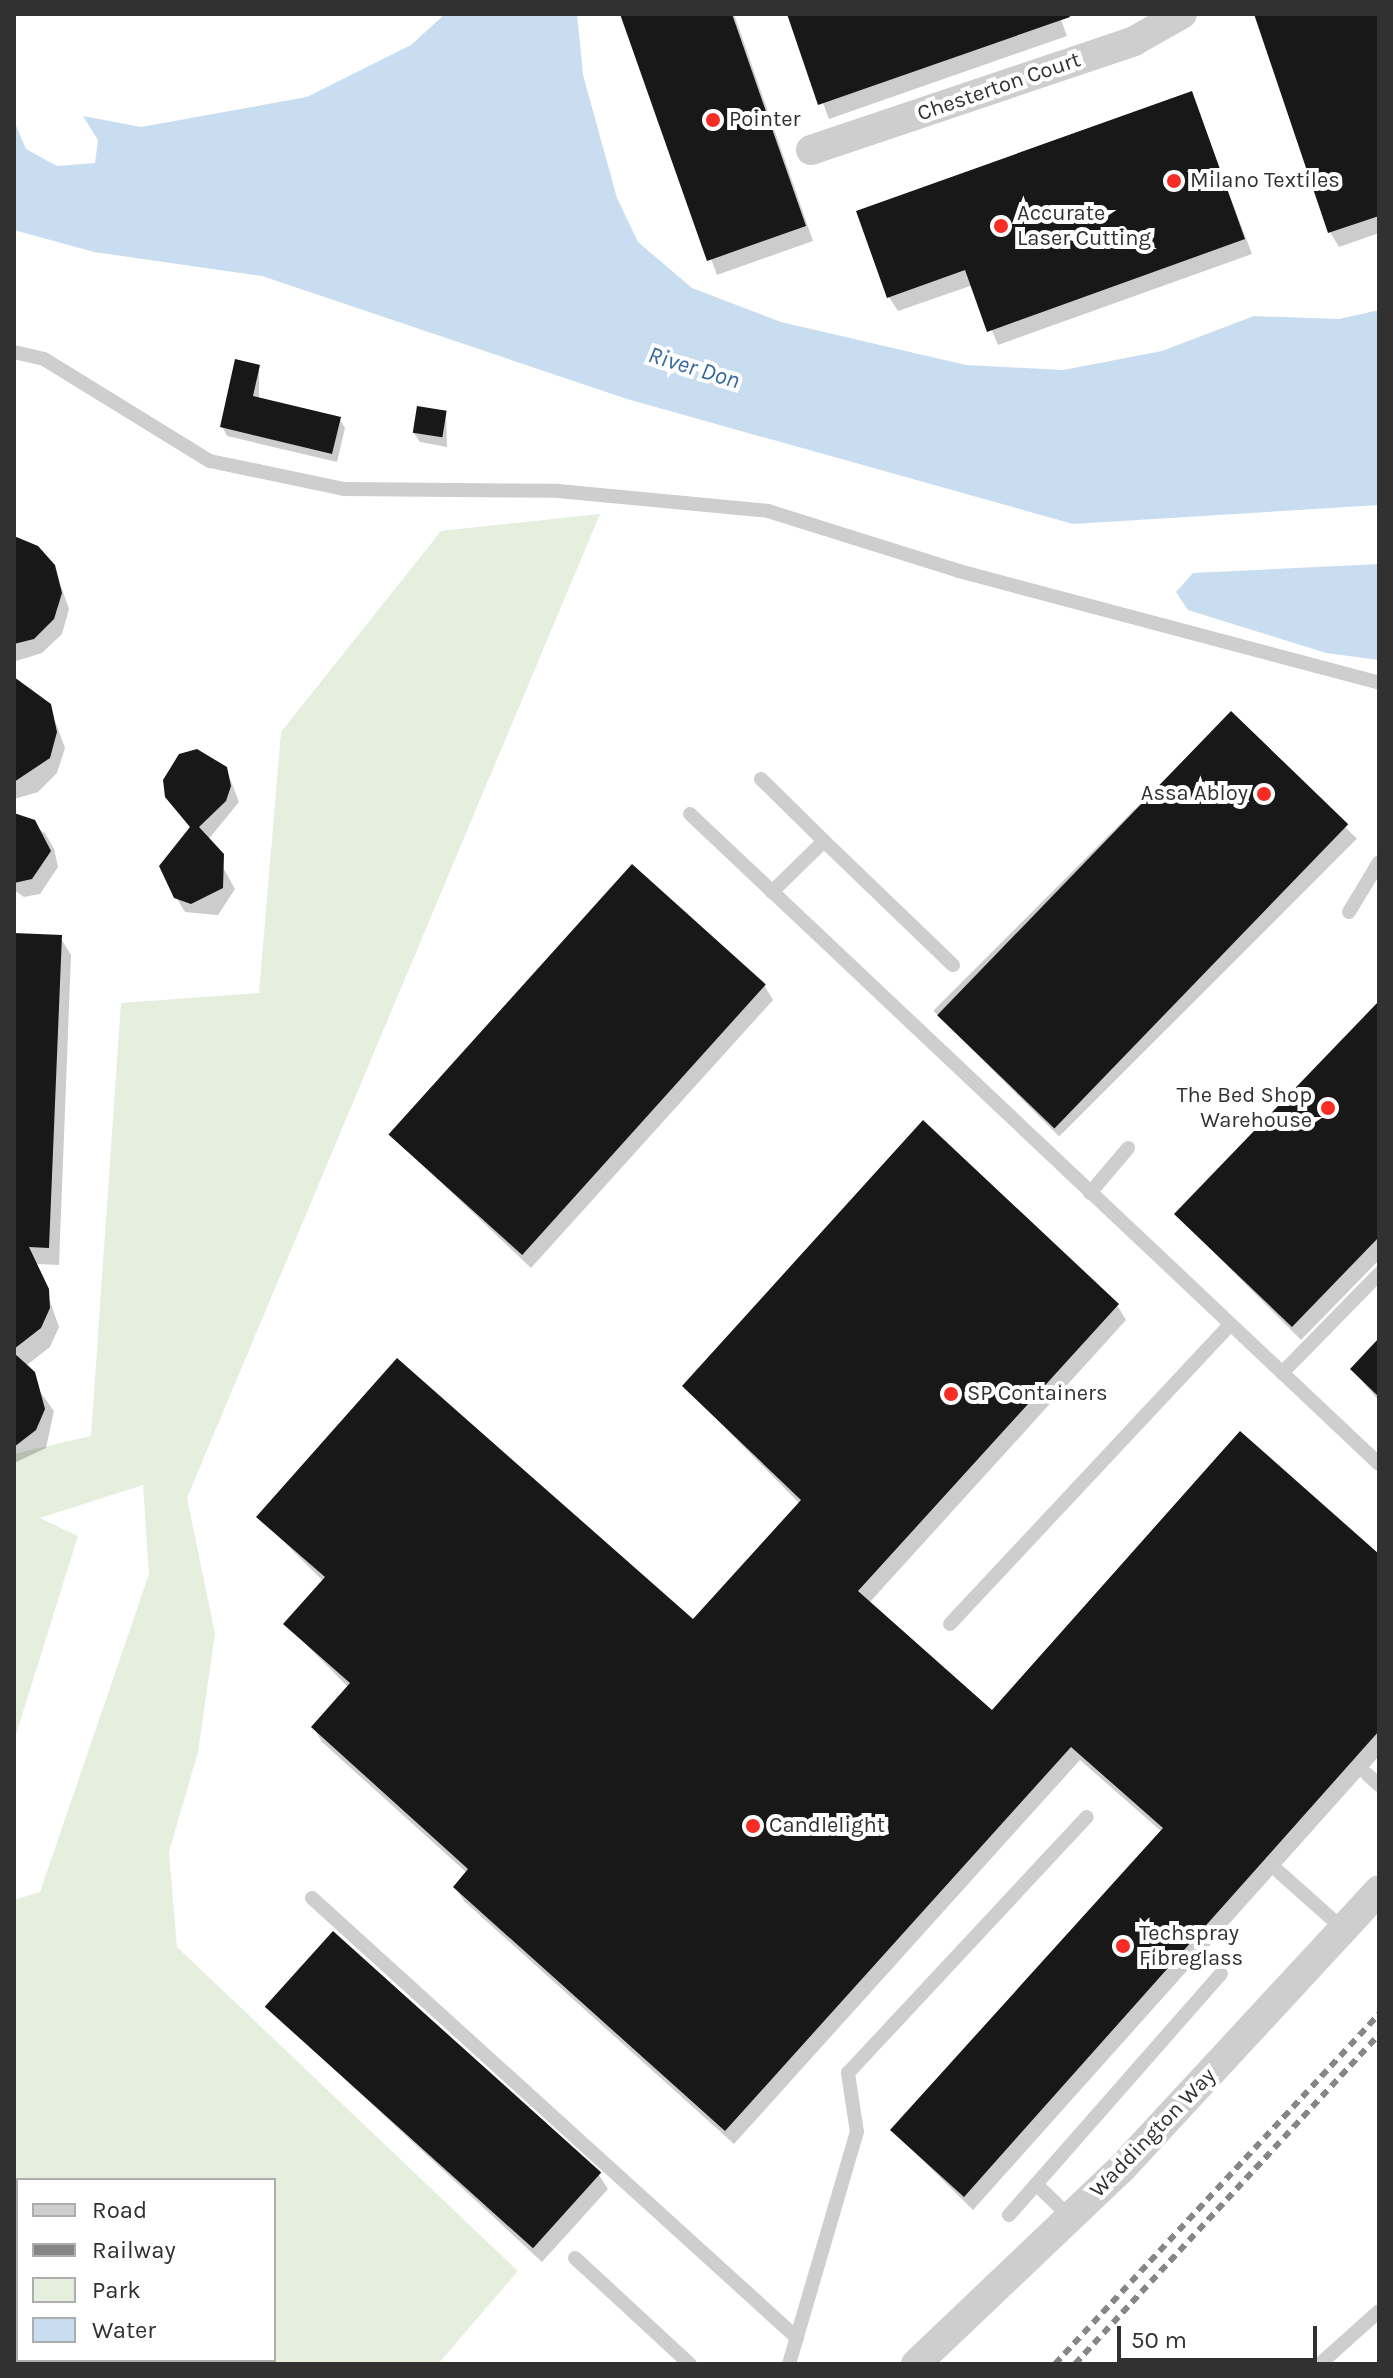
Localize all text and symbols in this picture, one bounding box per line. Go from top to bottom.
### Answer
street label: Chesterton Court [914,47,1084,127]
place label: Pointer [729,107,801,133]
marker: Pointer [704,111,722,129]
place label: Milano Textiles [1190,168,1340,194]
marker: Milano Textiles [1165,172,1183,190]
place label: Accurate Laser Cutting [1017,200,1151,252]
marker: Accurate Laser Cutting [992,217,1010,235]
water label: River Don [645,340,743,396]
place label: Assa Abloy [1141,781,1248,807]
marker: Assa Abloy [1255,785,1273,803]
place label: The Bed Shop Warehouse [1177,1082,1312,1134]
marker: The Bed Shop Warehouse [1319,1099,1337,1117]
place label: SP Containers [967,1381,1108,1407]
marker: SP Containers [942,1385,960,1403]
place label: Candlelight [769,1813,885,1839]
marker: Candlelight [744,1817,762,1835]
place label: Techspray Fibreglass [1139,1920,1243,1972]
marker: Techspray Fibreglass [1114,1937,1132,1955]
street label: Waddington Way [1085,2063,1221,2203]
legend [16,2178,276,2362]
text: Road [92,2196,147,2224]
text: Railway [92,2236,176,2264]
text: Park [92,2276,141,2304]
scale bar [1121,2310,1321,2360]
text: Water [92,2316,156,2344]
text: 50 m [1131,2326,1187,2354]

